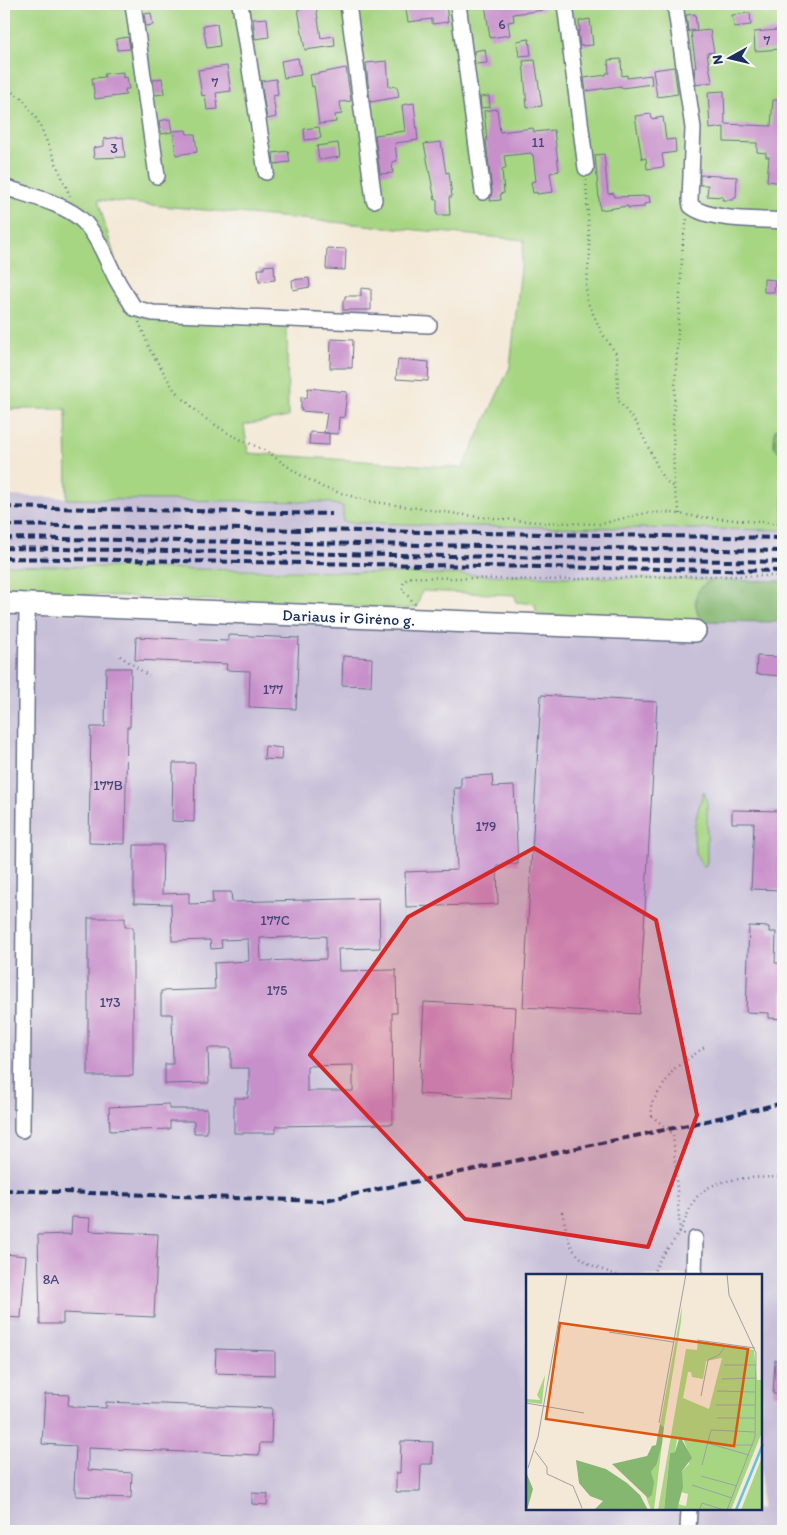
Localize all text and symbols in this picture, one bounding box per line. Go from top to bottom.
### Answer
house number: 6 [498,16,506,33]
north arrow [704,32,754,82]
house number: 7 [764,32,771,49]
text: N [709,54,727,66]
house number: 7 [212,74,219,91]
house number: 11 [532,134,545,151]
house number: 3 [110,140,118,157]
street label: Dariaus ir Girėno g. [282,605,416,629]
house number: 177 [263,681,283,698]
house number: 177B [93,777,123,794]
house number: 179 [476,818,496,835]
house number: 177C [260,912,290,929]
house number: 175 [267,982,287,999]
house number: 173 [99,994,121,1011]
house number: 8A [43,1271,59,1288]
inset map [526,1274,762,1510]

